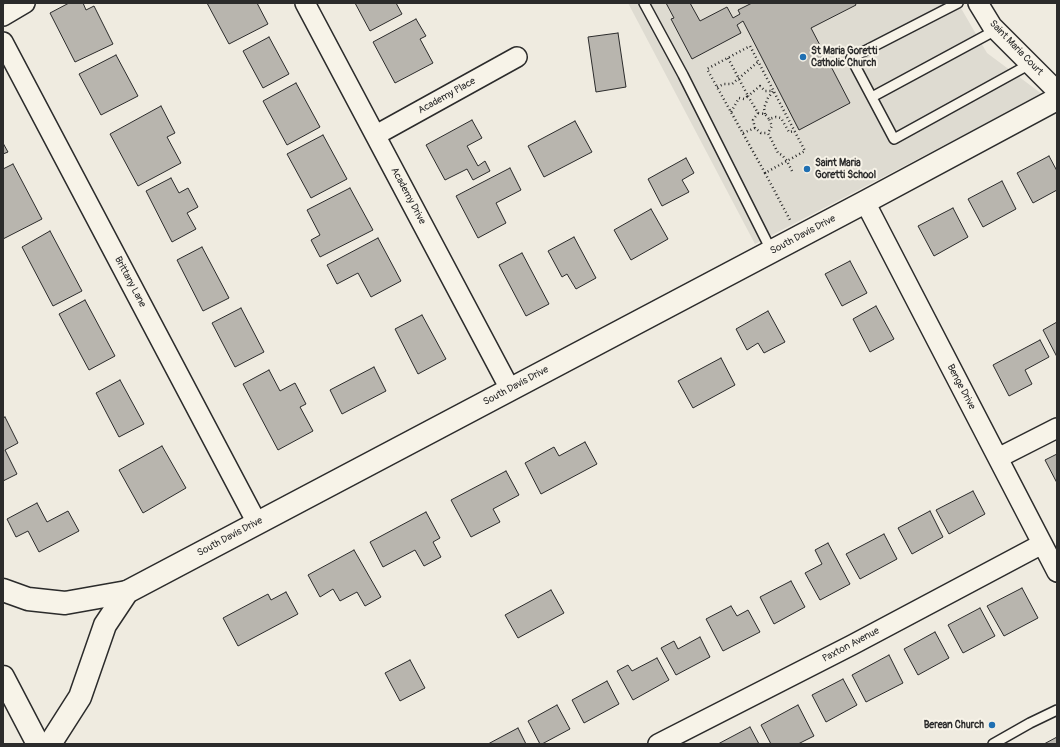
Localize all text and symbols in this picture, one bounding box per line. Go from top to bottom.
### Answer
street label: Saint Maria Court [987,18,1045,78]
place label: St Maria Goretti Catholic Church [811,45,877,68]
marker: St Maria Goretti Catholic Church [798,52,808,62]
street label: Academy Place [416,75,478,117]
place label: Saint Maria Goretti School [815,157,876,180]
marker: Saint Maria Goretti School [802,164,812,174]
street label: Academy Drive [388,165,428,227]
street label: South Davis Drive [768,213,838,257]
street label: Brittany Lane [112,255,148,309]
street label: Benge Drive [944,362,978,412]
street label: South Davis Drive [481,364,551,408]
street label: South Davis Drive [195,515,265,559]
street label: Paxton Avenue [821,625,881,665]
place label: Berean Church [924,719,984,731]
marker: Berean Church [987,720,997,730]

